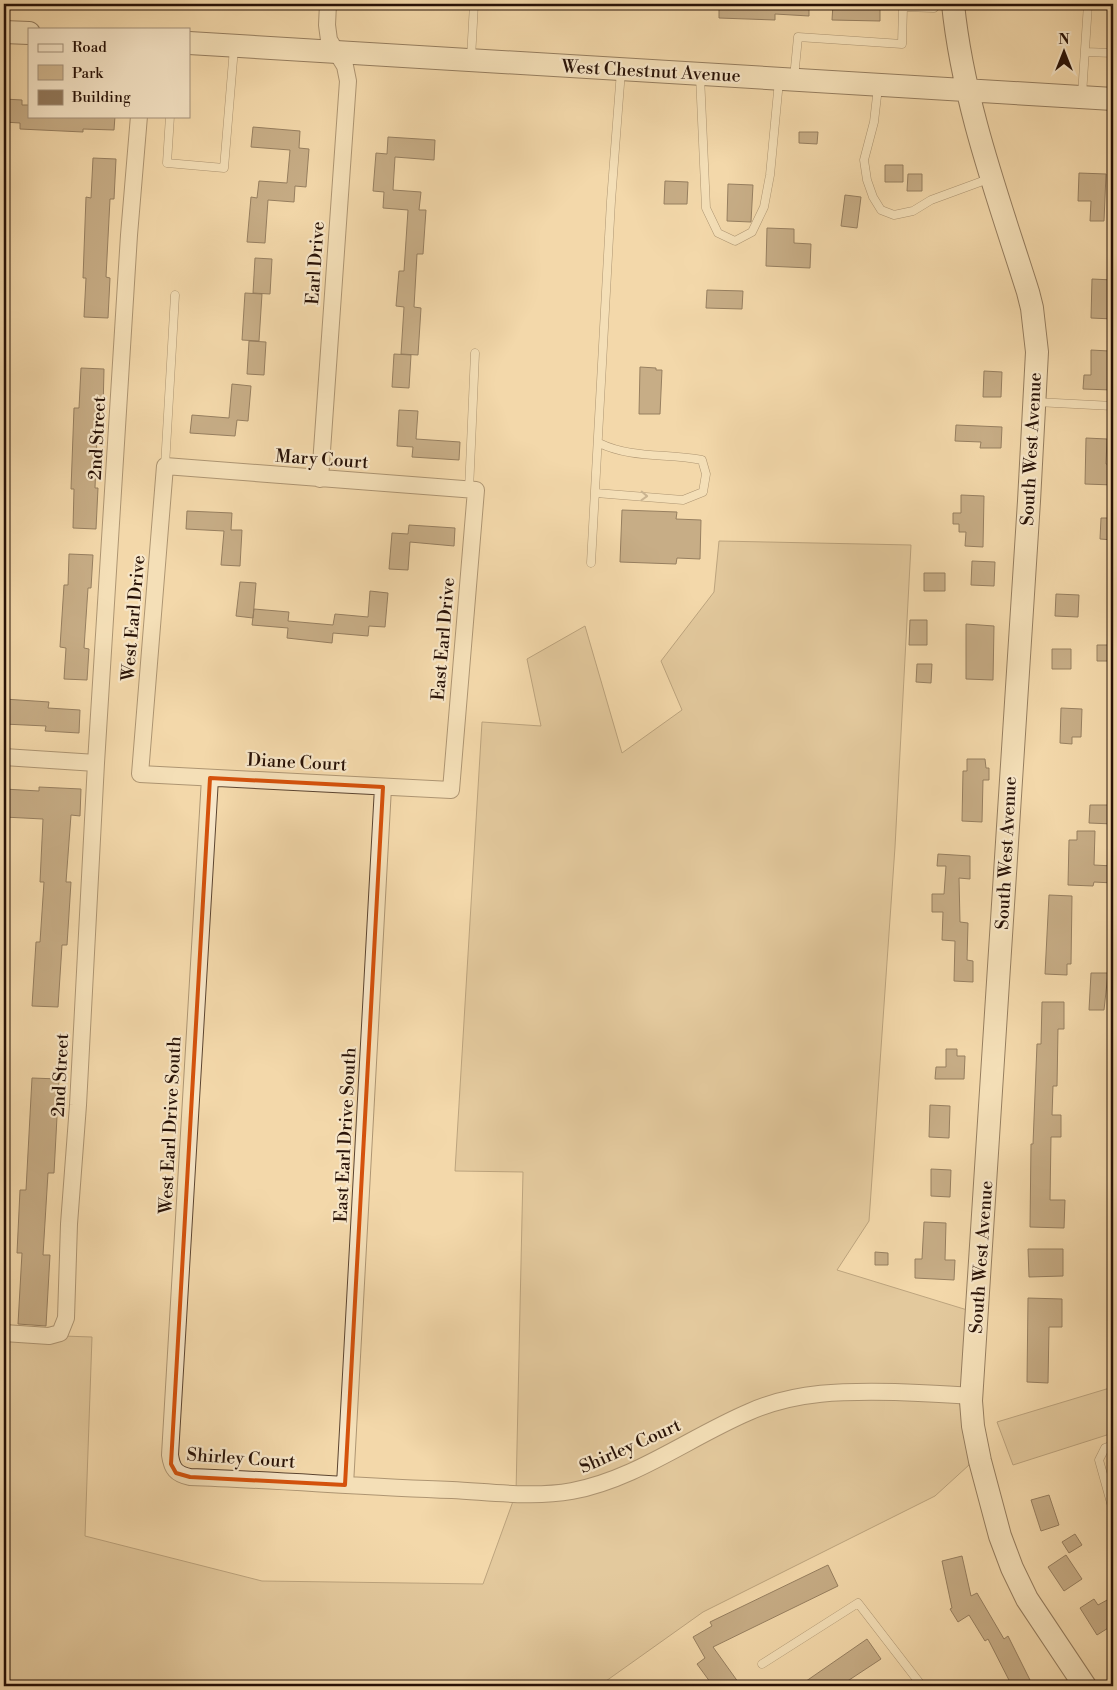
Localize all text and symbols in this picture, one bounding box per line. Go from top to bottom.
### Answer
legend [28,28,190,118]
north arrow [1040,28,1090,78]
text: N [1058,31,1070,49]
text: Road [72,38,107,57]
street label: West Chestnut Avenue [560,55,741,88]
text: Park [72,64,104,83]
text: Building [71,88,131,107]
street label: Earl Drive [301,220,330,306]
street label: South West Avenue [1016,372,1047,526]
street label: 2nd Street [84,395,111,480]
street label: Mary Court [275,445,370,474]
one-way arrow [641,491,649,501]
street label: West Earl Drive [116,554,150,683]
street label: East Earl Drive [427,576,460,702]
street label: Diane Court [246,748,348,777]
street label: South West Avenue [991,776,1022,930]
street label: 2nd Street [47,1032,74,1117]
street label: West Earl Drive South [154,1035,187,1216]
street label: East Earl Drive South [329,1047,362,1223]
street label: South West Avenue [965,1180,998,1334]
street label: Shirley Court [576,1414,685,1479]
street label: Shirley Court [186,1443,297,1474]

